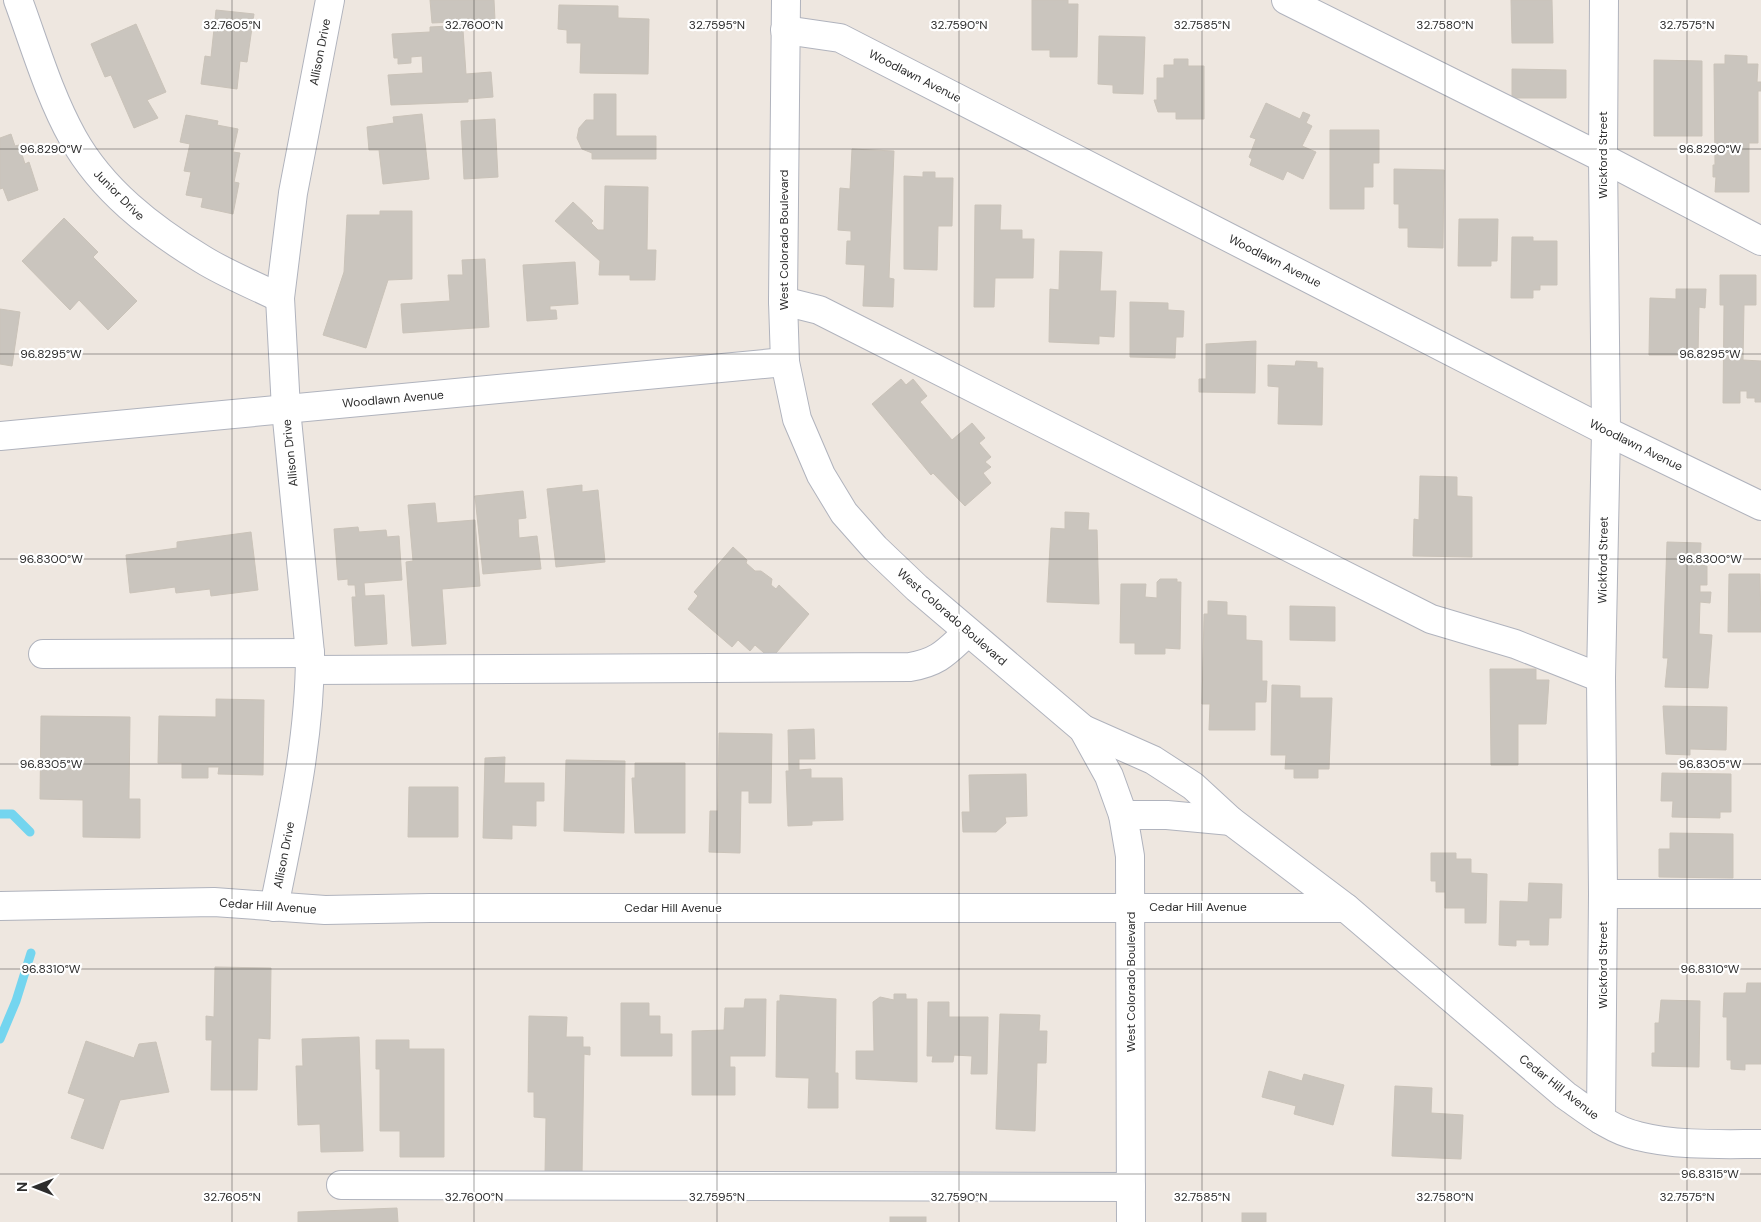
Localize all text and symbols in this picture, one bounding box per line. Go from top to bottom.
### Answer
text: 32.7605°N [203,17,261,33]
street label: Allison Drive [306,17,334,87]
text: 32.7600°N [445,17,503,33]
text: 32.7595°N [689,17,745,33]
text: 32.7590°N [930,17,988,33]
text: 32.7585°N [1174,17,1230,33]
text: 32.7580°N [1416,17,1474,33]
text: 32.7575°N [1660,17,1715,33]
street label: Woodlawn Avenue [866,46,964,106]
street label: Wickford Street [1595,111,1611,199]
text: 96.8290°W [20,141,83,157]
text: 96.8290°W [1679,141,1742,157]
street label: Junior Drive [90,166,148,224]
street label: West Colorado Boulevard [776,170,792,310]
street label: Woodlawn Avenue [1226,231,1324,291]
text: 96.8295°W [20,346,82,362]
text: 96.8295°W [1679,346,1741,362]
street label: Woodlawn Avenue [342,387,445,411]
street label: Woodlawn Avenue [1587,415,1685,475]
street label: Allison Drive [278,418,302,488]
street label: Wickford Street [1594,516,1612,604]
text: 96.8300°W [19,551,83,567]
text: 96.8300°W [1678,551,1742,567]
street label: West Colorado Boulevard [894,565,1010,669]
text: 96.8305°W [20,756,83,772]
text: 96.8305°W [1679,756,1742,772]
street label: Allison Drive [270,820,298,890]
street label: Cedar Hill Avenue [219,895,317,917]
street label: Cedar Hill Avenue [1149,899,1247,915]
street label: Cedar Hill Avenue [624,900,722,916]
street label: West Colorado Boulevard [1123,912,1139,1052]
street label: Wickford Street [1595,921,1611,1009]
text: 96.8310°W [22,961,81,977]
text: 96.8310°W [1681,961,1740,977]
street label: Cedar Hill Avenue [1516,1051,1602,1123]
north arrow [10,1162,60,1212]
text: 96.8315°W [1681,1166,1739,1182]
text: N [13,1182,31,1192]
text: 32.7605°N [203,1189,261,1205]
text: 32.7600°N [445,1189,503,1205]
text: 32.7595°N [689,1189,745,1205]
text: 32.7590°N [930,1189,988,1205]
text: 32.7585°N [1174,1189,1230,1205]
text: 32.7580°N [1416,1189,1474,1205]
text: 32.7575°N [1660,1189,1715,1205]

